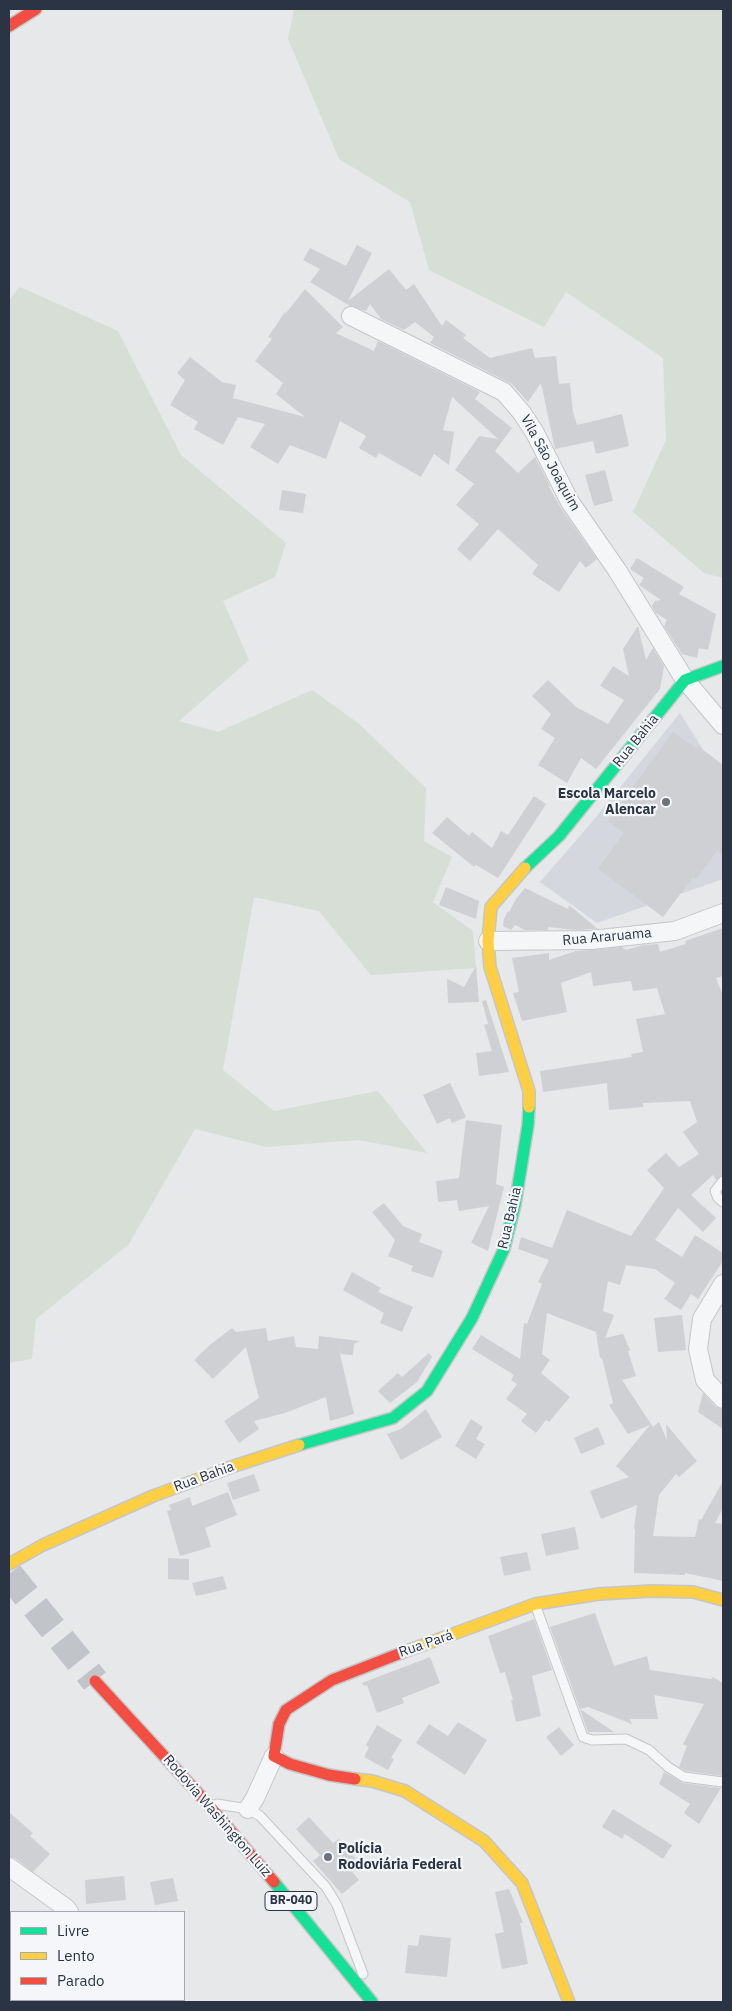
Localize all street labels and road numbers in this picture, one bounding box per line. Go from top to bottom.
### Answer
street label: Vila São Joaquim [517,412,583,514]
street label: Rua Bahia [610,711,662,771]
street label: Rua Araruama [562,925,652,949]
street label: Rua Bahia [495,1185,525,1251]
street label: Rua Bahia [171,1458,237,1496]
street label: Rua Pará [397,1627,455,1661]
street label: Rodovia Washington Luiz [160,1752,274,1880]
road number: BR-040 [265,1892,317,1910]

